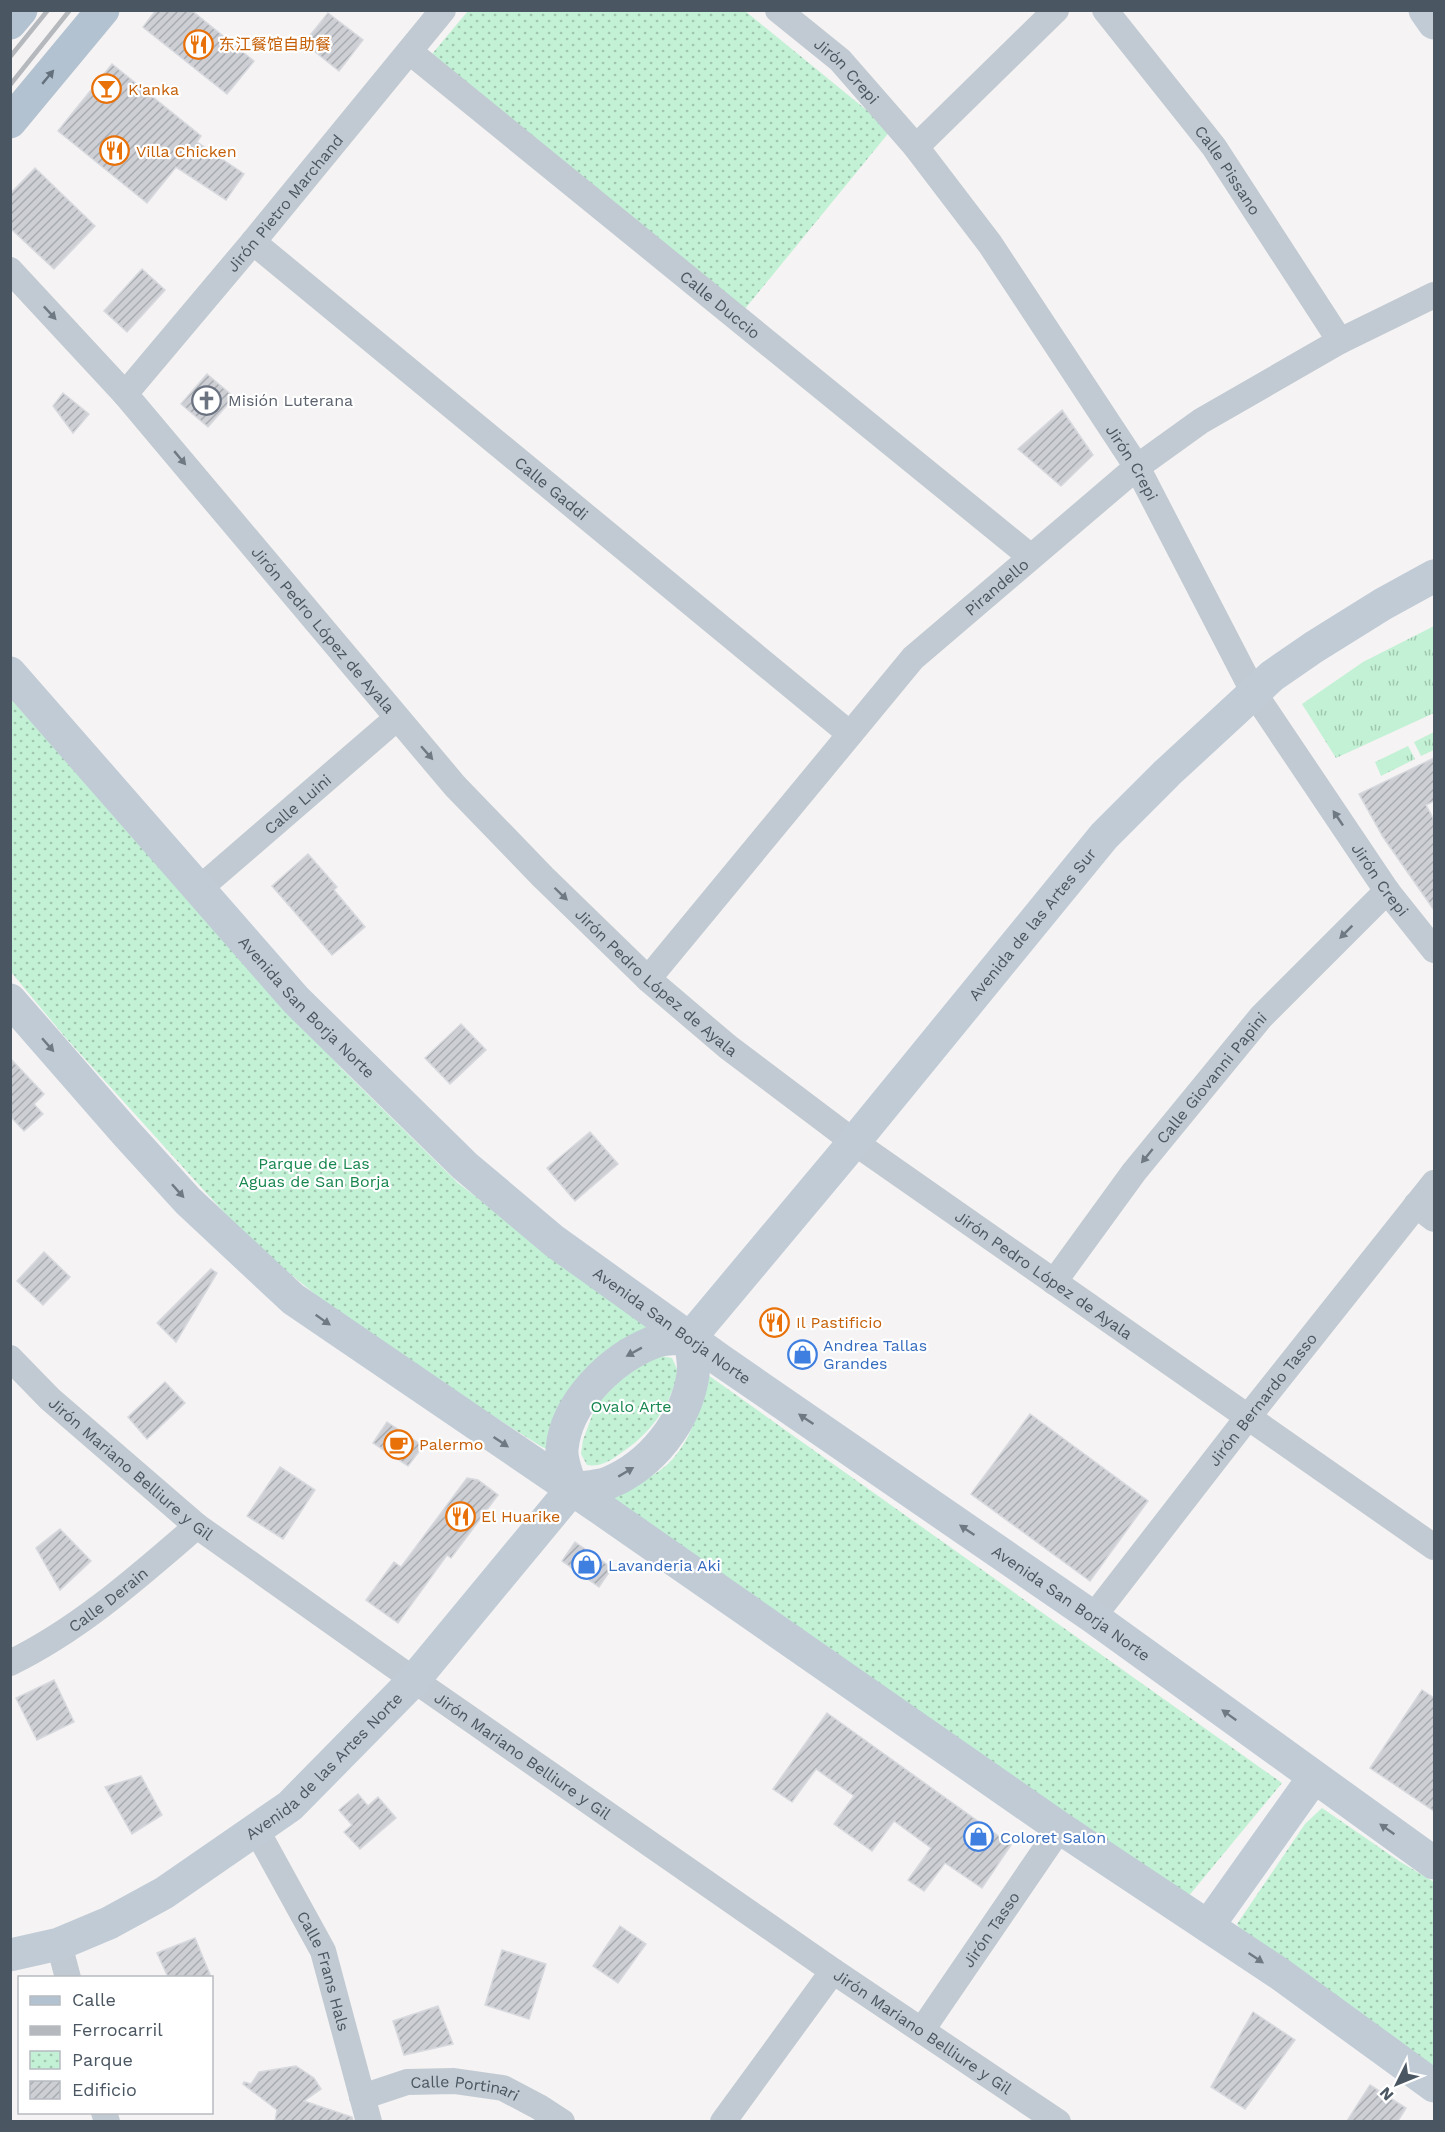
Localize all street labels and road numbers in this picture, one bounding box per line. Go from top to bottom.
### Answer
street label: Jirón Crepi [810,34,883,108]
street label: Calle Pissano [1191,121,1265,218]
street label: Jirón Pietro Marchand [223,130,347,276]
street label: Calle Duccio [676,266,764,343]
street label: Jirón Crepi [1102,421,1162,504]
street label: Calle Gaddi [511,452,592,524]
street label: Jirón Pedro López de Ayala [248,542,399,717]
street label: Pirandello [961,554,1032,619]
street label: Calle Luini [260,770,335,838]
street label: Jirón Crepi [1348,839,1413,920]
street label: Avenida de las Artes Sur [964,844,1100,1004]
street label: Jirón Pedro López de Ayala [571,904,741,1060]
street label: Avenida San Borja Norte [235,932,379,1082]
street label: Calle Giovanni Papini [1152,1008,1270,1147]
street label: Jirón Pedro López de Ayala [952,1206,1136,1343]
street label: Avenida San Borja Norte [590,1263,755,1388]
street label: Jirón Bernardo Tasso [1204,1329,1321,1470]
street label: Jirón Mariano Belliure y Gil [45,1393,217,1544]
street label: Avenida San Borja Norte [989,1541,1154,1665]
street label: Calle Derain [65,1563,151,1636]
street label: Avenida de las Artes Norte [242,1688,406,1843]
street label: Jirón Mariano Belliure y Gil [431,1688,615,1823]
street label: Jirón Tasso [958,1888,1023,1971]
street label: Calle Frans Hals [293,1908,354,2033]
street label: Jirón Mariano Belliure y Gil [830,1965,1016,2098]
street label: Calle Portinari [410,2071,523,2105]

